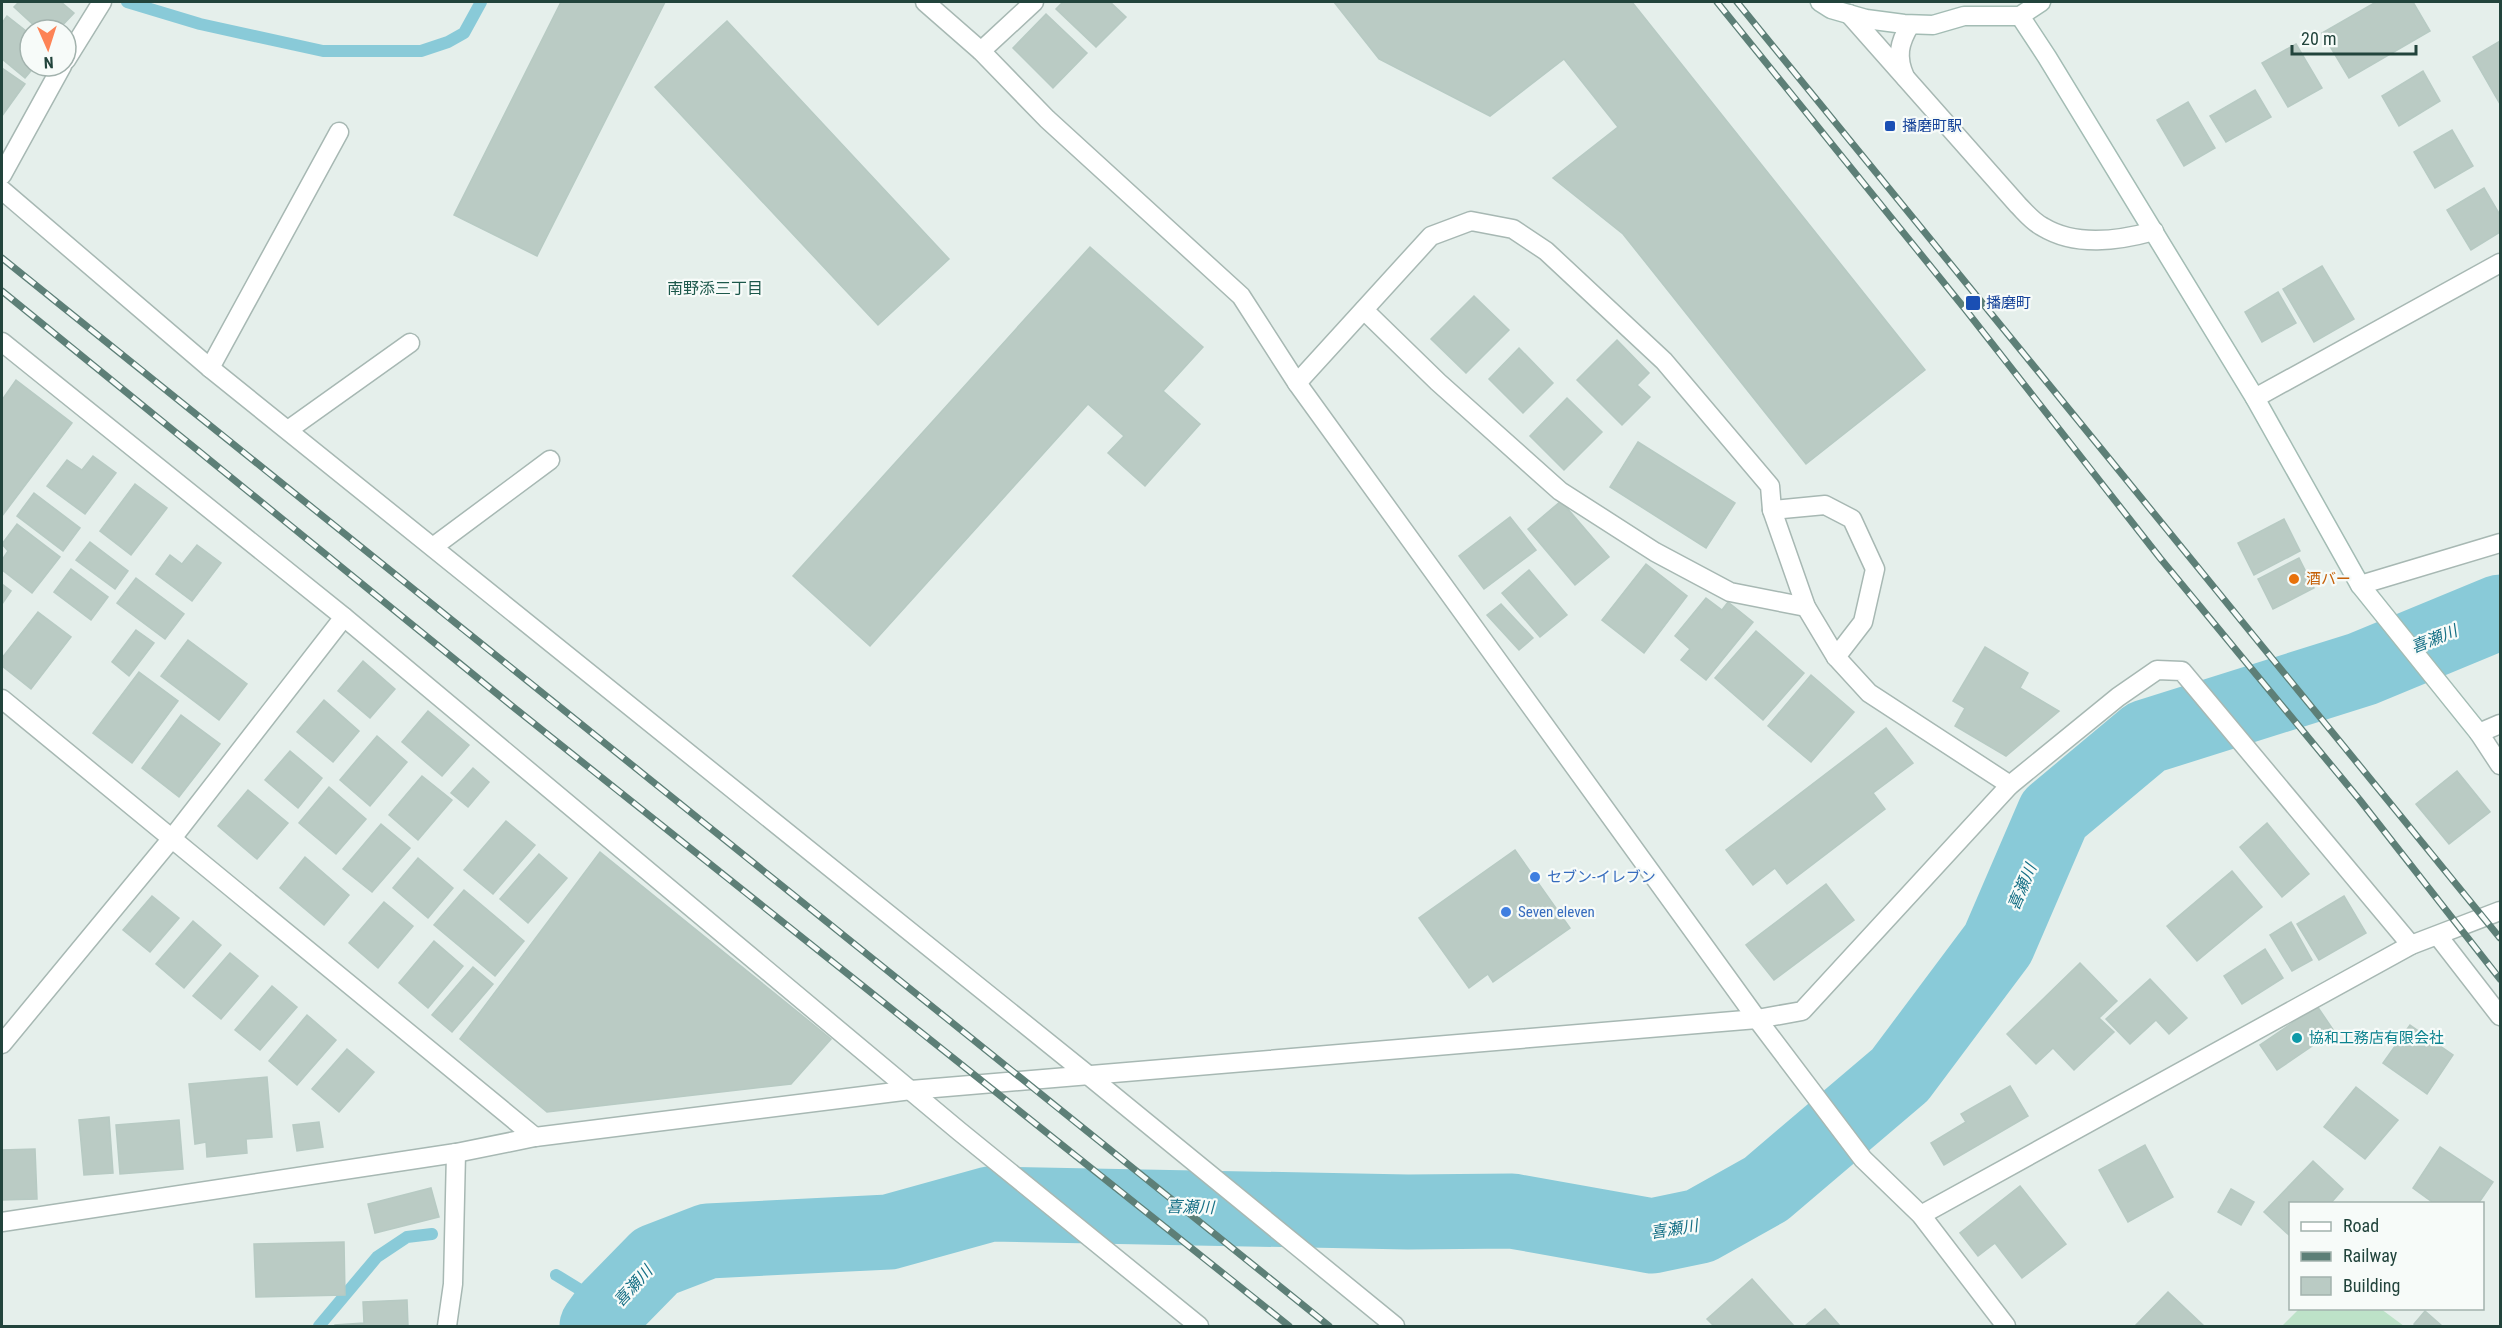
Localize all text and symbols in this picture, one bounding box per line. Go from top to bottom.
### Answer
north arrow [18,18,78,78]
scale bar [2292,18,2416,56]
text: 20 m [2301,28,2336,49]
text: N [43,53,54,72]
place label: 播磨町駅 [1902,117,1962,135]
marker: 播磨町駅 [1883,119,1897,133]
district label: 南野添三丁目 [667,279,763,298]
marker: 播磨町 [1964,294,1982,312]
place label: 播磨町 [1986,294,2031,312]
place label: 酒バー [2306,570,2351,588]
marker: 酒バー [2287,572,2301,586]
water label: 喜瀬川 [2408,620,2462,657]
water label: 喜瀬川 [2004,859,2041,913]
place label: セブン-イレブン [1547,868,1656,886]
marker: セブン-イレブン [1528,870,1542,884]
place label: Seven eleven [1518,903,1595,921]
marker: Seven eleven [1499,905,1513,919]
place label: 協和工務店有限会社 [2309,1029,2444,1047]
marker: 協和工務店有限会社 [2290,1031,2304,1045]
water label: 喜瀬川 [1166,1197,1216,1217]
legend [2289,1202,2484,1310]
text: Road [2343,1215,2379,1236]
water label: 喜瀬川 [1649,1216,1701,1242]
text: Railway [2343,1245,2398,1266]
water label: 喜瀬川 [610,1260,657,1310]
text: Building [2343,1275,2400,1296]

